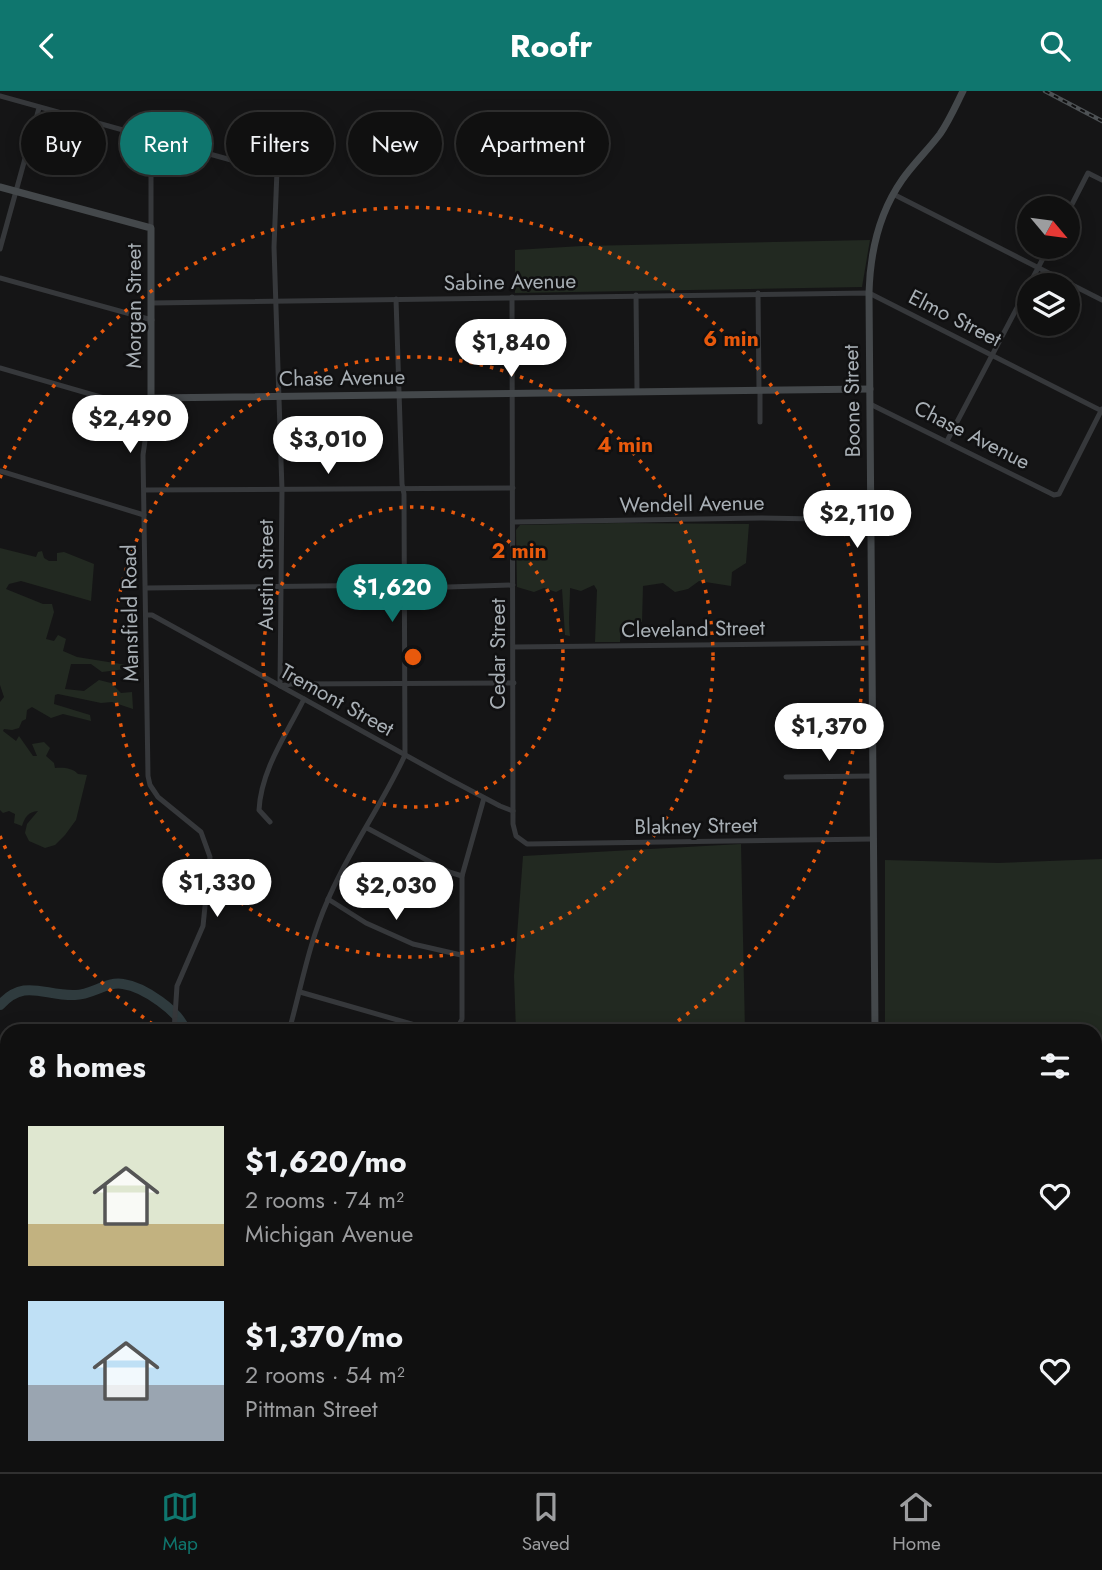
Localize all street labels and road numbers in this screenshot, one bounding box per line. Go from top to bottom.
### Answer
street label: Morgan Street [119,244,149,368]
street label: Sabine Avenue [443,266,577,298]
street label: Elmo Street [903,282,1007,354]
street label: Boone Street [836,344,868,458]
street label: Chase Avenue [278,362,406,394]
street label: Chase Avenue [909,393,1035,477]
street label: Wendell Avenue [619,488,765,520]
street label: Austin Street [251,520,281,630]
street label: Mansfield Road [114,544,146,682]
street label: Cedar Street [483,599,513,709]
street label: Cleveland Street [621,613,765,645]
street label: Tremont Street [275,656,399,744]
street label: Blakney Street [634,810,758,842]

